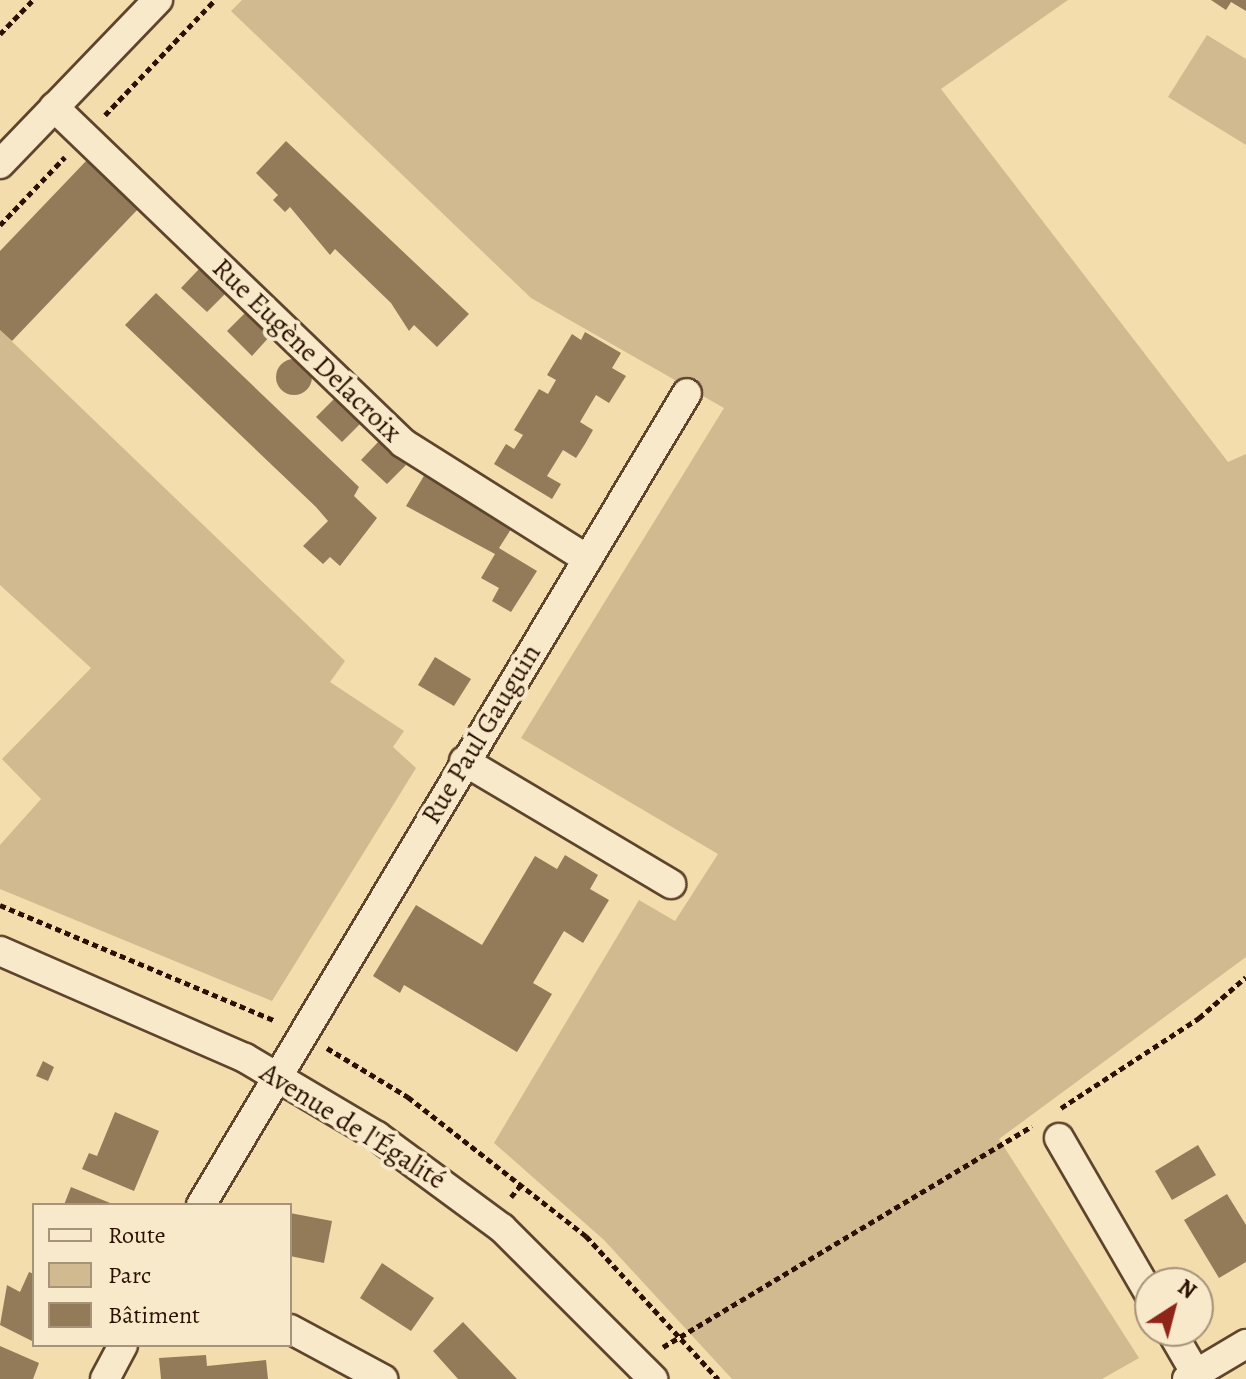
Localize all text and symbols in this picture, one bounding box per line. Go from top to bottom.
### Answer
street label: Rue Eugène Delacroix [205,251,409,449]
street label: Rue Paul Gauguin [414,638,548,830]
street label: Avenue de l'Égalité [254,1055,452,1197]
legend [32,1203,292,1347]
text: Route [108,1219,166,1251]
text: Parc [108,1259,151,1291]
north arrow [1134,1267,1214,1347]
text: N [1172,1272,1202,1306]
text: Bâtiment [108,1299,200,1331]

